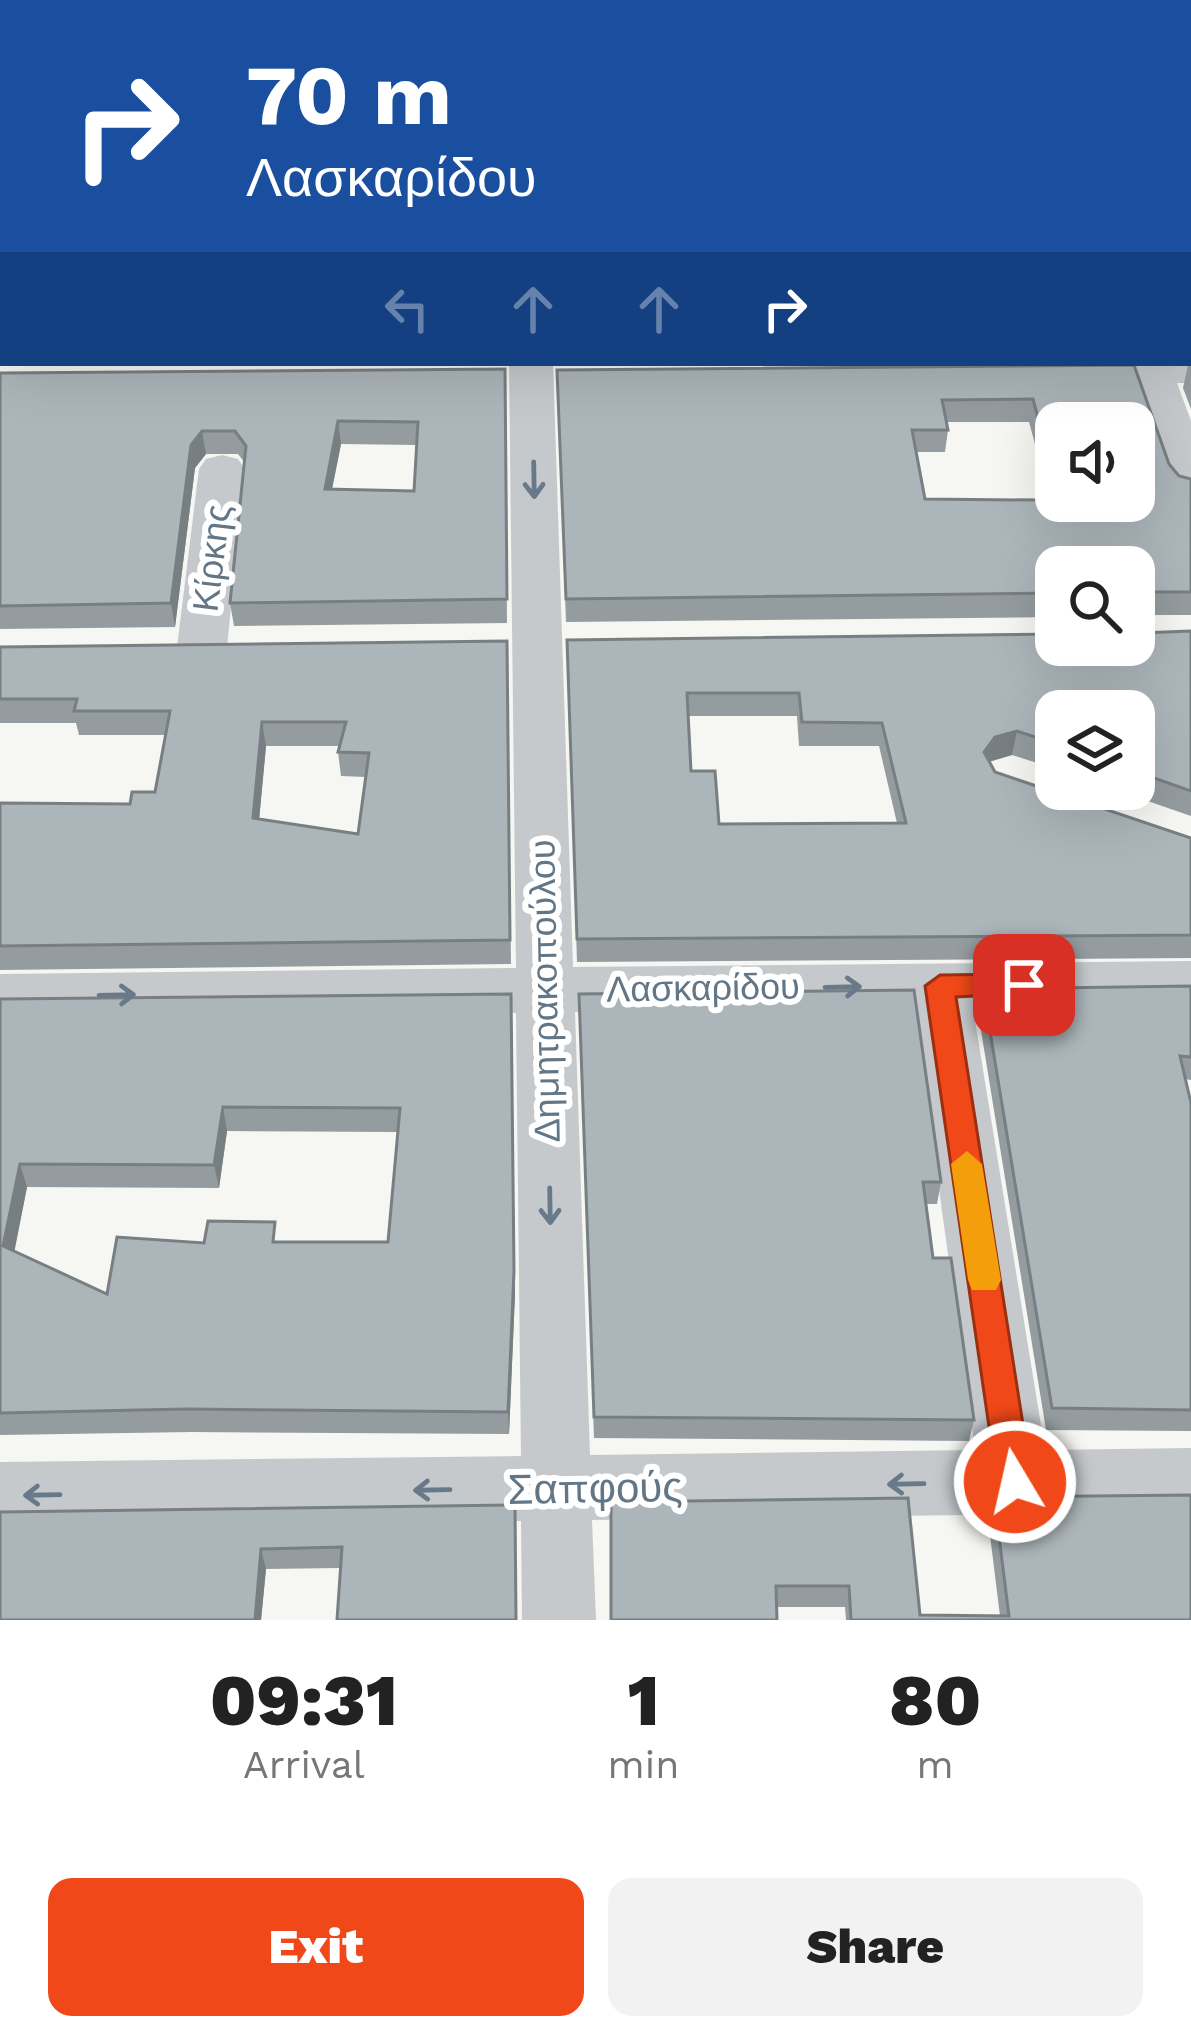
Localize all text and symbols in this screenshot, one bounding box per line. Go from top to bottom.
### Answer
text: 70 m [246,46,452,144]
icon: right [48,48,204,204]
text: Λασκαρίδου [246,146,537,209]
icon: left [374,276,440,342]
icon: ahead [500,276,566,342]
icon: ahead [626,276,692,342]
icon: right [752,276,818,342]
map controls [1035,402,1155,810]
button: sound [1035,402,1155,522]
one-way arrow [522,460,545,499]
street label: Κίρκης [185,502,239,614]
button: search [1035,546,1155,666]
button: layers [1035,690,1155,810]
street label: Δημητρακοπούλου [521,839,569,1143]
pin [973,934,1075,1036]
icon: arrive [991,952,1057,1018]
street label: Λασκαρίδου [606,965,800,1011]
one-way arrow [823,976,862,998]
one-way arrow [97,983,136,1006]
one-way arrow [539,1186,561,1225]
position arrow [952,1419,1078,1545]
street label: Σαπφούς [507,1462,683,1514]
one-way arrow [887,1472,926,1495]
one-way arrow [413,1478,452,1501]
one-way arrow [23,1483,62,1506]
text: 09:31 [210,1658,398,1742]
text: 1 [627,1658,660,1742]
text: 80 [889,1658,981,1742]
text: Arrival [243,1742,365,1787]
text: min [608,1742,679,1787]
text: m [917,1742,954,1787]
button: Exit [48,1878,584,2016]
button: Share [608,1878,1143,2016]

